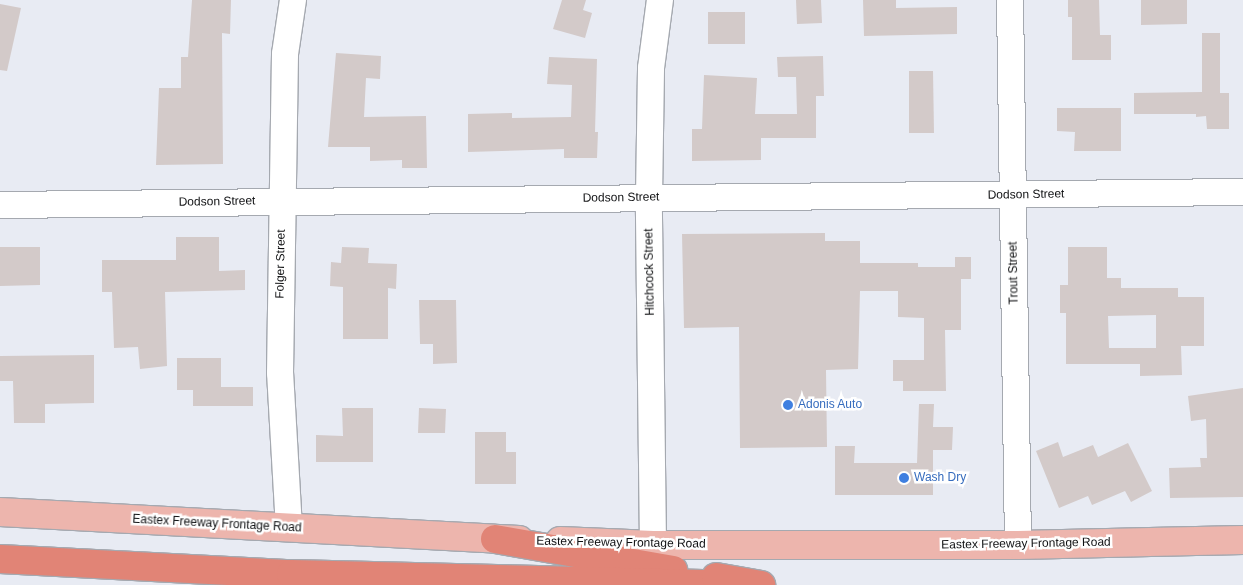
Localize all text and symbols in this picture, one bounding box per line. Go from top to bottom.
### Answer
street label: Dodson Street [988,187,1064,203]
street label: Dodson Street [583,190,659,206]
street label: Dodson Street [179,194,255,210]
street label: Hitchcock Street [642,228,658,316]
street label: Folger Street [273,229,289,299]
street label: Trout Street [1006,241,1022,305]
place label: Adonis Auto [798,398,863,412]
marker: Adonis Auto [782,399,794,411]
place label: Wash Dry [914,471,966,485]
marker: Wash Dry [898,472,910,484]
street label: Eastex Freeway Frontage Road [132,512,302,536]
street label: Eastex Freeway Frontage Road [536,534,706,552]
street label: Eastex Freeway Frontage Road [941,535,1111,553]

